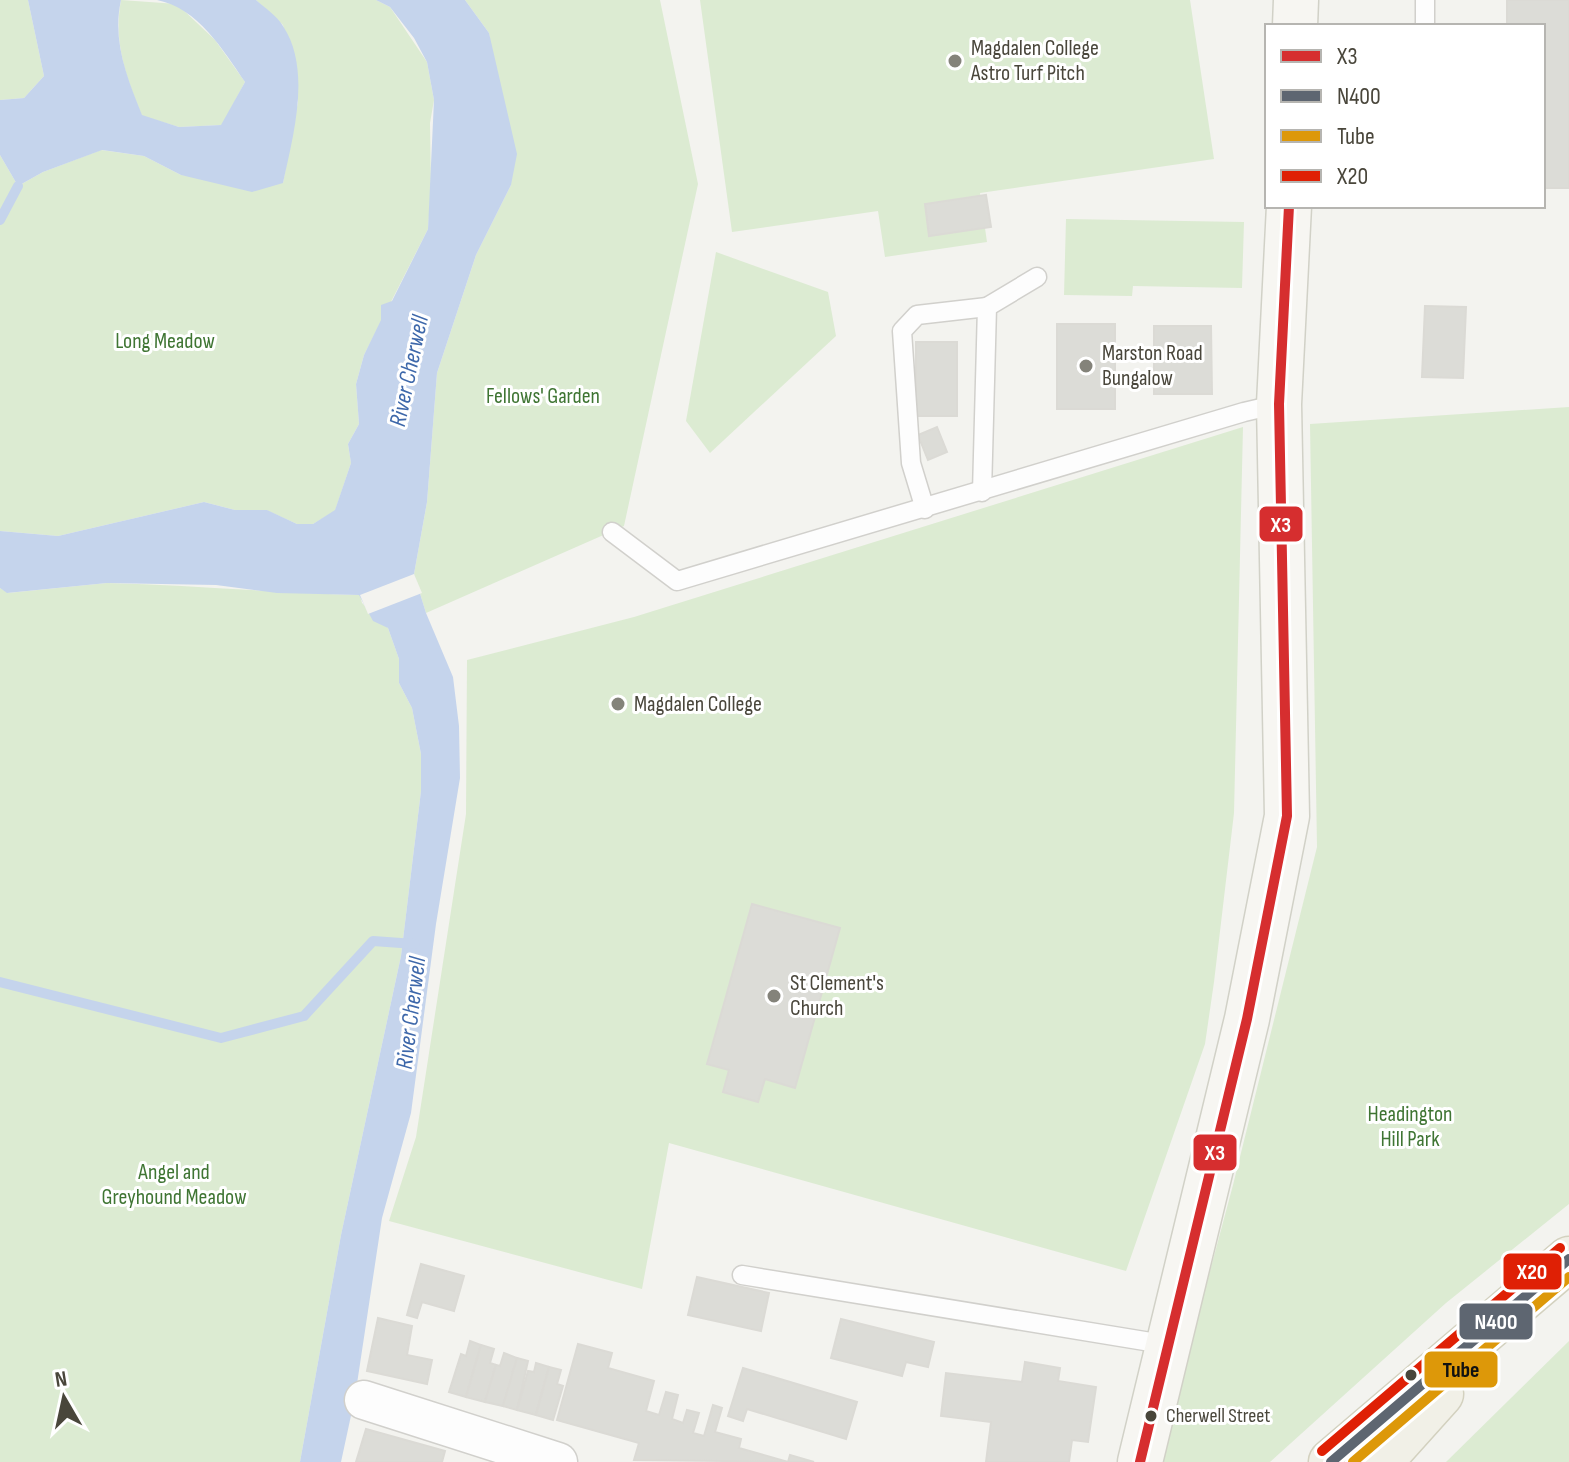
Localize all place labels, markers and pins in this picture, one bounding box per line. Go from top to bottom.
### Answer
place label: Magdalen College Astro Turf Pitch [970,35,1099,87]
marker: Magdalen College Astro Turf Pitch [946,52,964,70]
place label: Marston Road Bungalow [1102,340,1203,392]
marker: Marston Road Bungalow [1077,357,1095,375]
place label: Magdalen College [634,691,762,718]
marker: Magdalen College [609,695,627,713]
place label: St Clement's Church [790,970,884,1022]
marker: St Clement's Church [765,987,783,1005]
unlabelled marker [1403,1367,1419,1383]
place label: Cherwell Street [1166,1404,1270,1428]
marker: Cherwell Street [1143,1408,1159,1424]

